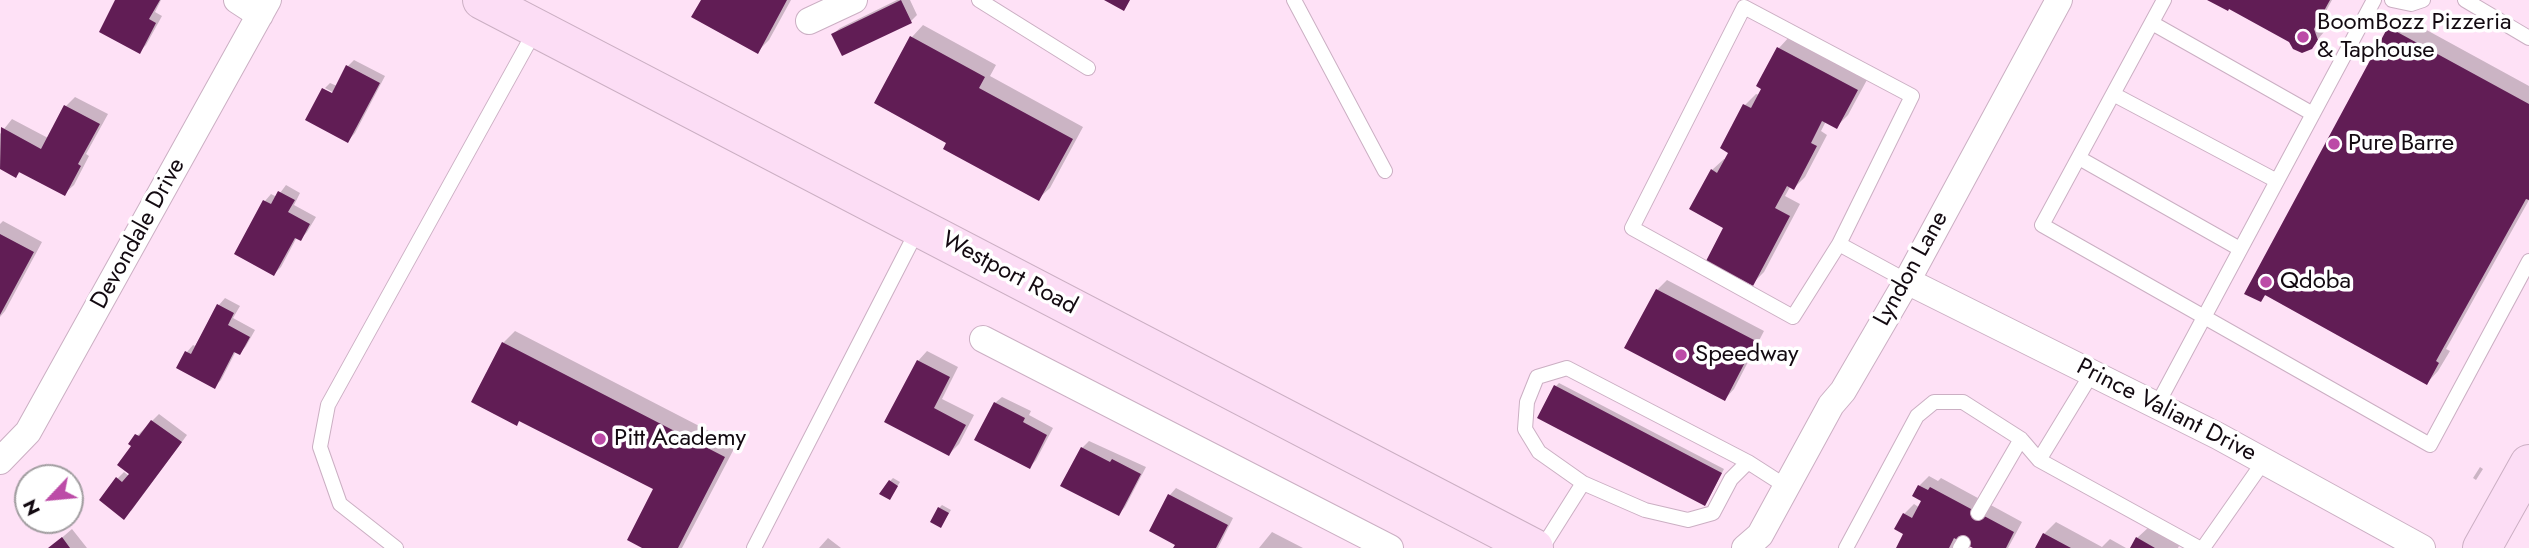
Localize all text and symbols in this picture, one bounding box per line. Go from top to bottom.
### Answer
place label: BoomBozz Pizzeria & Taphouse [2317,9,2512,65]
marker: BoomBozz Pizzeria & Taphouse [2295,29,2311,45]
place label: Pure Barre [2348,130,2454,158]
marker: Pure Barre [2326,136,2342,152]
street label: Devondale Drive [86,154,192,314]
street label: Lyndon Lane [1869,207,1955,331]
street label: Westport Road [936,226,1082,322]
place label: Qdoba [2280,268,2351,296]
marker: Qdoba [2258,274,2274,290]
place label: Speedway [1695,341,1799,369]
marker: Speedway [1673,347,1689,363]
street label: Prince Valiant Drive [2071,353,2261,469]
place label: Pitt Academy [614,425,746,453]
marker: Pitt Academy [592,431,608,447]
north arrow [14,464,84,534]
text: N [16,495,47,520]

